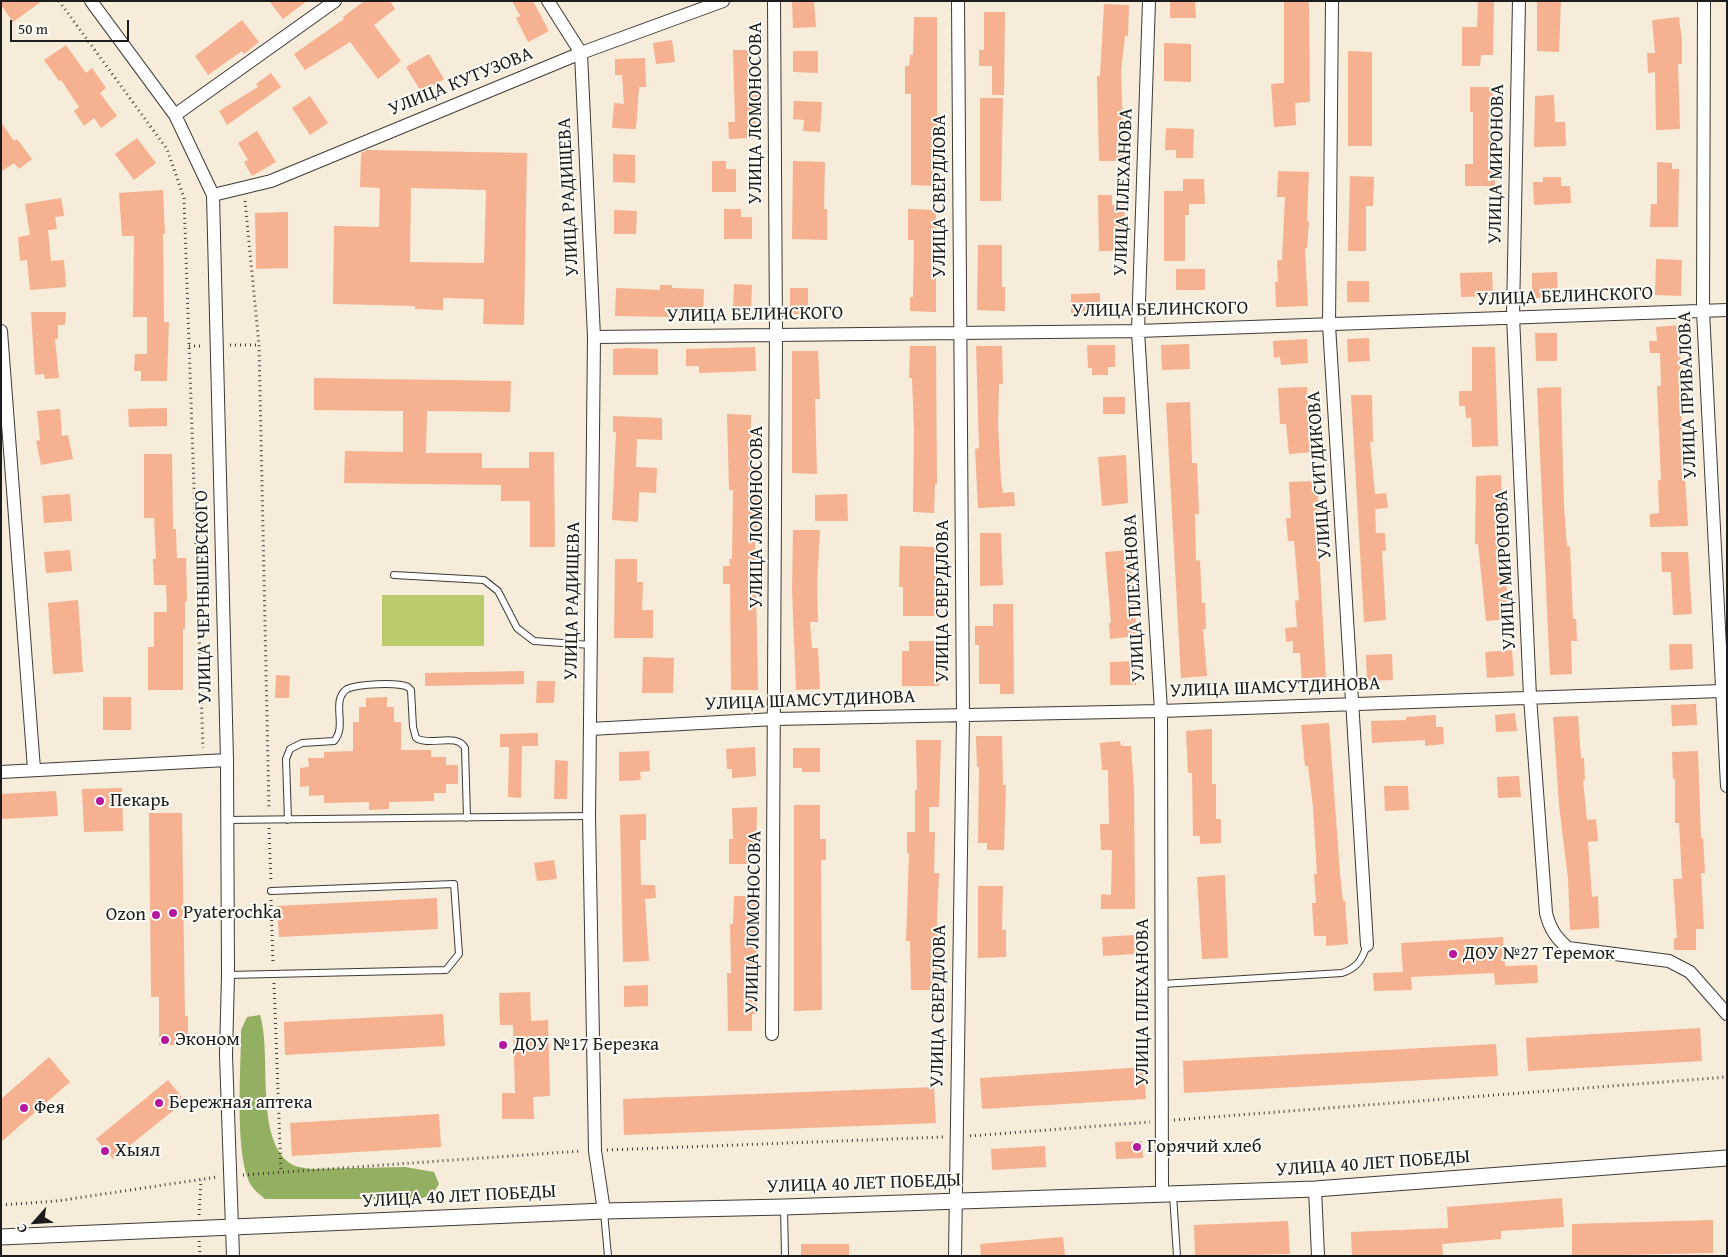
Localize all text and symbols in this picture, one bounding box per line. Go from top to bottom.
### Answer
scale bar [12,10,131,42]
text: 50 m [18,18,48,39]
street label: УЛИЦА ЛОМОНОСОВА [745,22,767,204]
street label: УЛИЦА КУТУЗОВА [386,43,536,121]
street label: УЛИЦА МИРОНОВА [1484,84,1510,244]
street label: УЛИЦА ПЛЕХАНОВА [1110,108,1138,276]
street label: УЛИЦА СВЕРДЛОВА [929,114,951,278]
street label: УЛИЦА РАДИЩЕВА [553,117,585,277]
street label: УЛИЦА БЕЛИНСКОГО [1476,283,1654,311]
street label: УЛИЦА БЕЛИНСКОГО [1072,297,1248,323]
street label: УЛИЦА БЕЛИНСКОГО [667,302,843,328]
street label: УЛИЦА ПРИВАЛОВА [1674,311,1702,479]
street label: УЛИЦА СИТДИКОВА [1303,390,1337,560]
street label: УЛИЦА ЛОМОНОСОВА [746,426,768,608]
street label: УЛИЦА МИРОНОВА [1490,489,1522,651]
street label: УЛИЦА ЧЕРНЫШЕВСКОГО [191,490,217,704]
street label: УЛИЦА ПЛЕХАНОВА [1119,513,1151,683]
street label: УЛИЦА СВЕРДЛОВА [932,519,954,683]
street label: УЛИЦА РАДИЩЕВА [560,521,586,681]
street label: УЛИЦА ШАМСУТДИНОВА [1169,673,1381,703]
street label: УЛИЦА ШАМСУТДИНОВА [704,686,916,716]
place label: Пекарь [110,790,169,812]
marker: Пекарь [94,795,106,807]
street label: УЛИЦА ЛОМОНОСОВА [741,830,767,1014]
place label: Pyaterochka [183,902,282,924]
place label: Ozon [106,904,146,926]
marker: Pyaterochka [167,907,179,919]
marker: Ozon [150,909,162,921]
street label: УЛИЦА ПЛЕХАНОВА [1132,918,1154,1086]
street label: УЛИЦА СВЕРДЛОВА [926,924,952,1088]
place label: ДОУ №27 Теремок [1463,943,1615,965]
marker: ДОУ №27 Теремок [1447,948,1459,960]
place label: Эконом [175,1029,240,1051]
marker: Эконом [159,1034,171,1046]
place label: ДОУ №17 Березка [513,1034,659,1056]
marker: ДОУ №17 Березка [497,1039,509,1051]
place label: Бережная аптека [169,1092,312,1114]
place label: Фея [34,1097,65,1119]
marker: Бережная аптека [153,1097,165,1109]
marker: Фея [18,1102,30,1114]
place label: Горячий хлеб [1147,1136,1262,1158]
place label: Хыял [115,1140,160,1162]
marker: Горячий хлеб [1131,1141,1143,1153]
marker: Хыял [99,1145,111,1157]
street label: УЛИЦА 40 ЛЕТ ПОБЕДЫ [1275,1146,1471,1182]
street label: УЛИЦА 40 ЛЕТ ПОБЕДЫ [766,1169,962,1199]
street label: УЛИЦА 40 ЛЕТ ПОБЕДЫ [361,1181,557,1213]
north arrow [10,1197,60,1247]
text: С [11,1221,32,1237]

